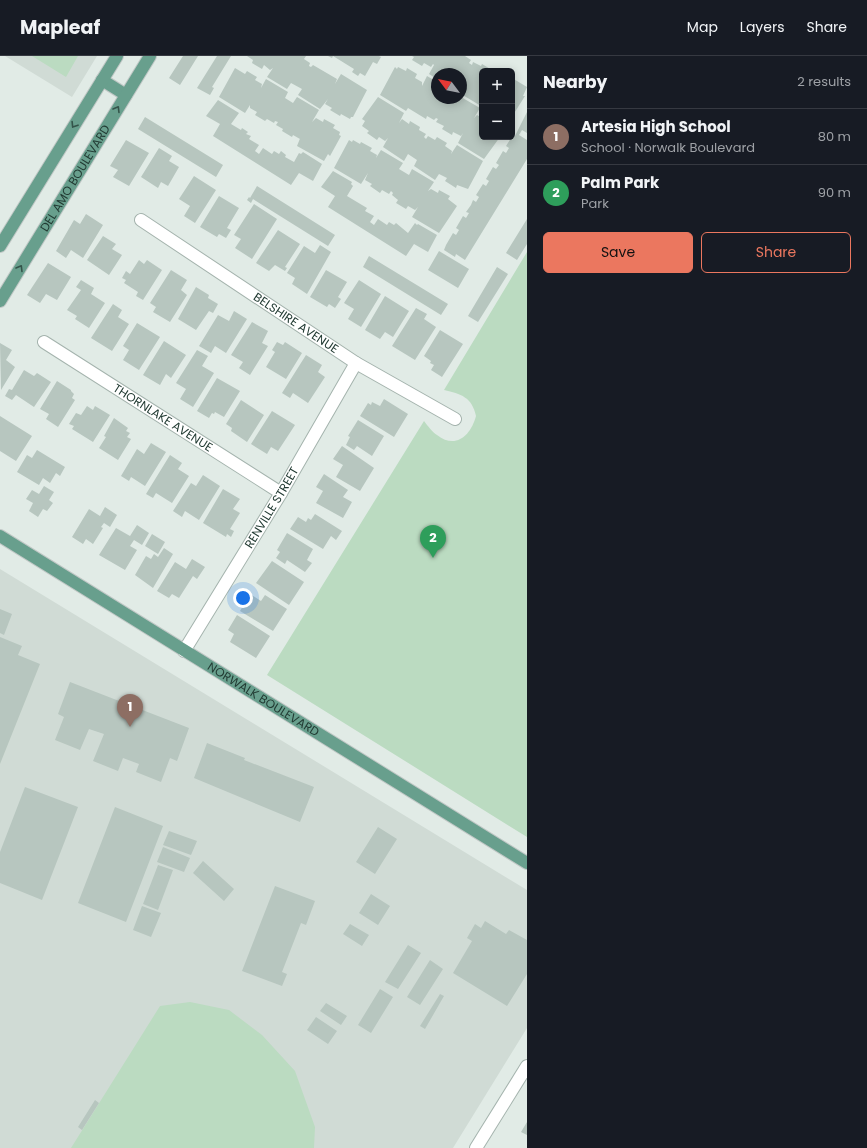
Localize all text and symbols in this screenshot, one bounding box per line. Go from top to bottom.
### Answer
text: Mapleaf [20,14,100,41]
text: Map [687,17,718,37]
text: Layers [740,17,784,37]
text: Share [806,17,847,37]
north arrow [431,68,467,104]
map controls [479,68,515,140]
button: + [479,68,515,104]
text: Nearby [543,70,607,94]
text: 2 results [797,72,851,91]
button: − [479,104,515,140]
one-way arrow [113,106,120,113]
text: Artesia High School [581,116,731,137]
street label: DEL AMO BOULEVARD [36,121,114,235]
one-way arrow [71,121,79,128]
text: 1 [554,127,558,146]
text: 80 m [818,127,851,146]
text: School · Norwalk Boulevard [581,138,755,157]
text: Palm Park [581,172,659,193]
text: 2 [552,183,560,202]
text: 90 m [818,183,851,202]
text: Park [581,194,609,213]
button: Save [543,232,693,273]
button: Share [701,232,851,273]
one-way arrow [16,265,23,272]
street label: BELSHIRE AVENUE [250,288,342,357]
street label: THORNLAKE AVENUE [110,379,216,455]
street label: RENVILLE STREET [240,463,303,551]
pin: 2 [420,525,446,558]
your location [233,588,253,608]
street label: NORWALK BOULEVARD [204,658,323,740]
pin: 1 [117,694,143,727]

